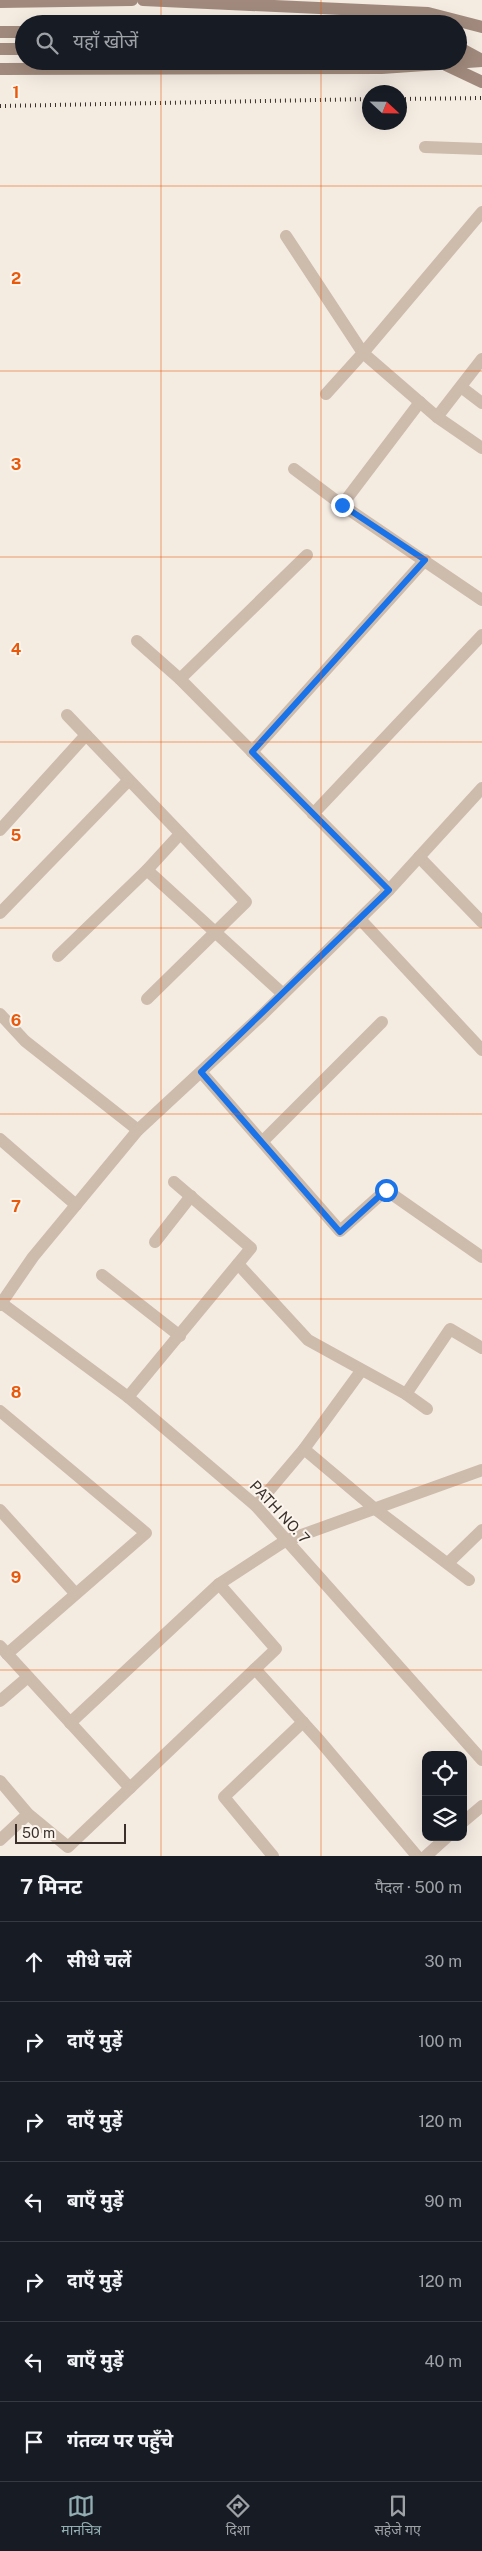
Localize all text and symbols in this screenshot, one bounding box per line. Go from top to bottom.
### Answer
search box [15,15,467,70]
icon: search [33,29,61,57]
text: यहाँ खोजें [73,30,138,52]
text: 1 [13,83,19,102]
north arrow [362,85,407,130]
text: 2 [11,269,21,288]
text: 3 [11,455,21,474]
route end [331,494,354,517]
text: 4 [11,640,22,659]
text: 5 [11,826,22,845]
text: 6 [11,1011,21,1030]
route start [375,1179,398,1202]
text: 7 [11,1197,21,1216]
text: 8 [11,1383,22,1402]
street label: PATH NO. 7 [247,1477,313,1547]
text: 9 [11,1568,21,1587]
map controls [422,1751,467,1841]
button: locate [422,1751,467,1796]
button: layers [422,1796,467,1841]
scale bar [15,1821,126,1844]
text: 50 m [22,1825,55,1841]
text: 7 मिनट [20,1874,82,1899]
text: पैदल · 500 m [375,1878,462,1897]
icon: ahead [20,1948,48,1976]
text: सीधे चलें [67,1949,131,1971]
text: 30 m [425,1952,462,1971]
icon: right [20,2028,48,2056]
text: दाएँ मुड़ें [67,2029,122,2051]
text: 100 m [418,2032,462,2051]
icon: right [20,2108,48,2136]
text: दाएँ मुड़ें [67,2109,122,2131]
text: 120 m [418,2112,462,2131]
icon: left [20,2188,48,2216]
text: बाएँ मुड़ें [67,2189,123,2211]
text: 90 m [425,2192,462,2211]
icon: right [20,2268,48,2296]
text: दाएँ मुड़ें [67,2269,122,2291]
text: 120 m [418,2272,462,2291]
icon: left [20,2348,48,2376]
text: बाएँ मुड़ें [67,2349,123,2371]
text: 40 m [424,2352,462,2371]
icon: arrive [20,2428,48,2456]
text: गंतव्य पर पहुँचे [67,2429,173,2451]
tab: मानचित्र [61,2492,101,2541]
tab: दिशा [224,2492,252,2541]
tab: सहेजे गए [374,2492,421,2541]

